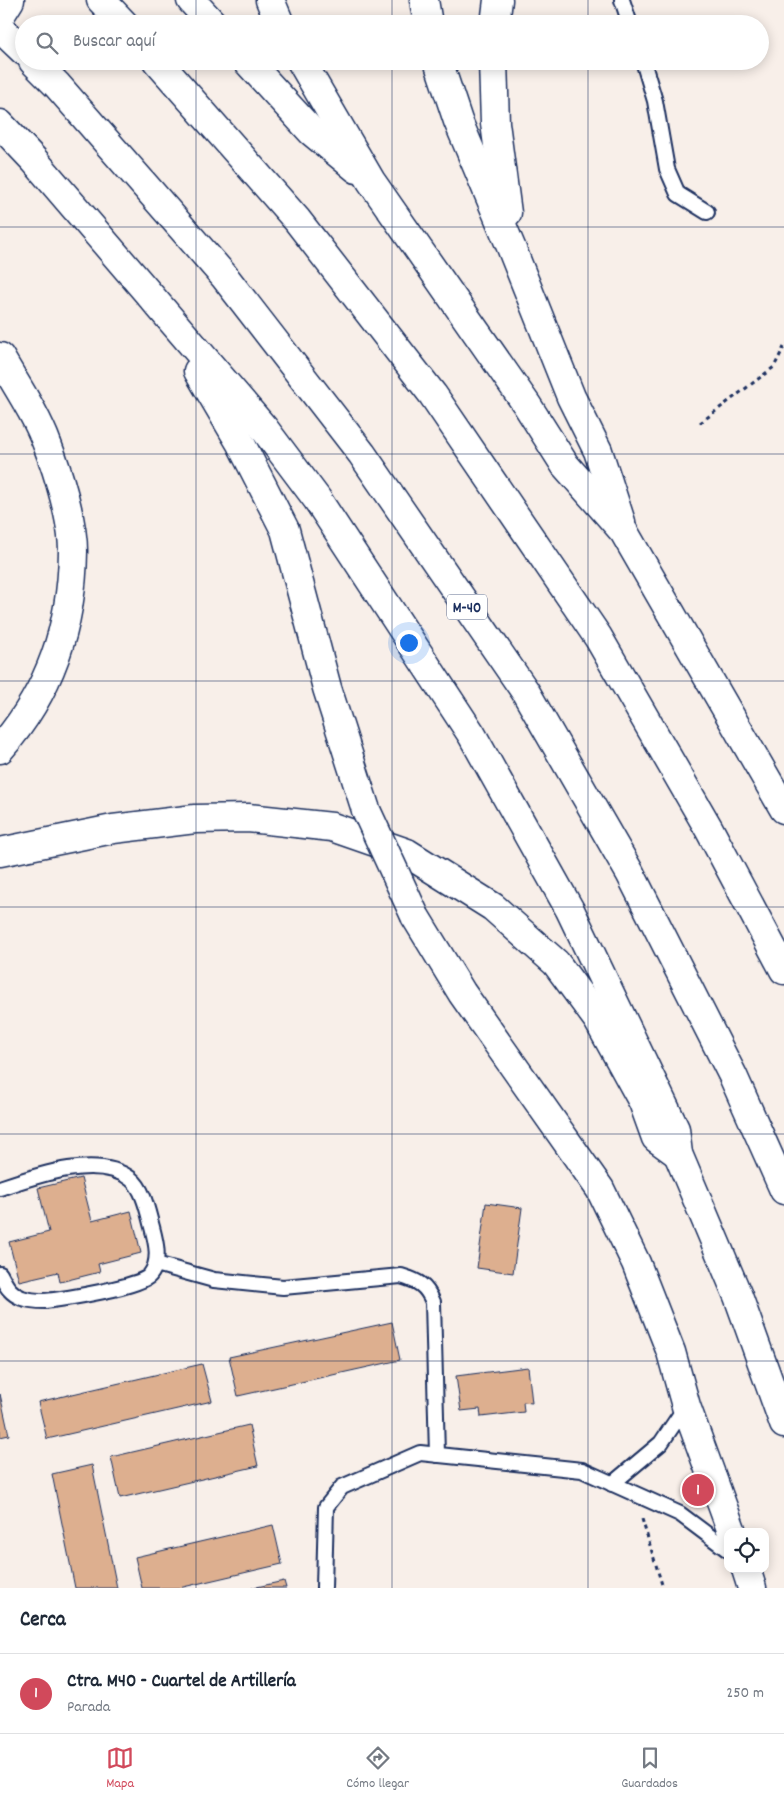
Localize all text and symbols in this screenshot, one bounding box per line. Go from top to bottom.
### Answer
search box [15,15,769,70]
icon: search [33,29,61,57]
text: Buscar aquí [73,29,155,56]
road number: M-40 [447,594,487,620]
your location [396,630,422,656]
pin: 1 [682,1471,714,1509]
map controls [724,1528,769,1573]
button: locate [724,1528,769,1573]
text: Cerca [20,1606,66,1636]
text: Ctra. M40 - Cuartel de Artillería [67,1669,296,1696]
text: 1 [34,1682,38,1705]
text: 250 m [726,1682,764,1705]
text: Parada [67,1696,110,1719]
tab: Mapa [106,1744,134,1794]
tab: Cómo llegar [346,1744,409,1794]
tab: Guardados [621,1744,678,1794]

